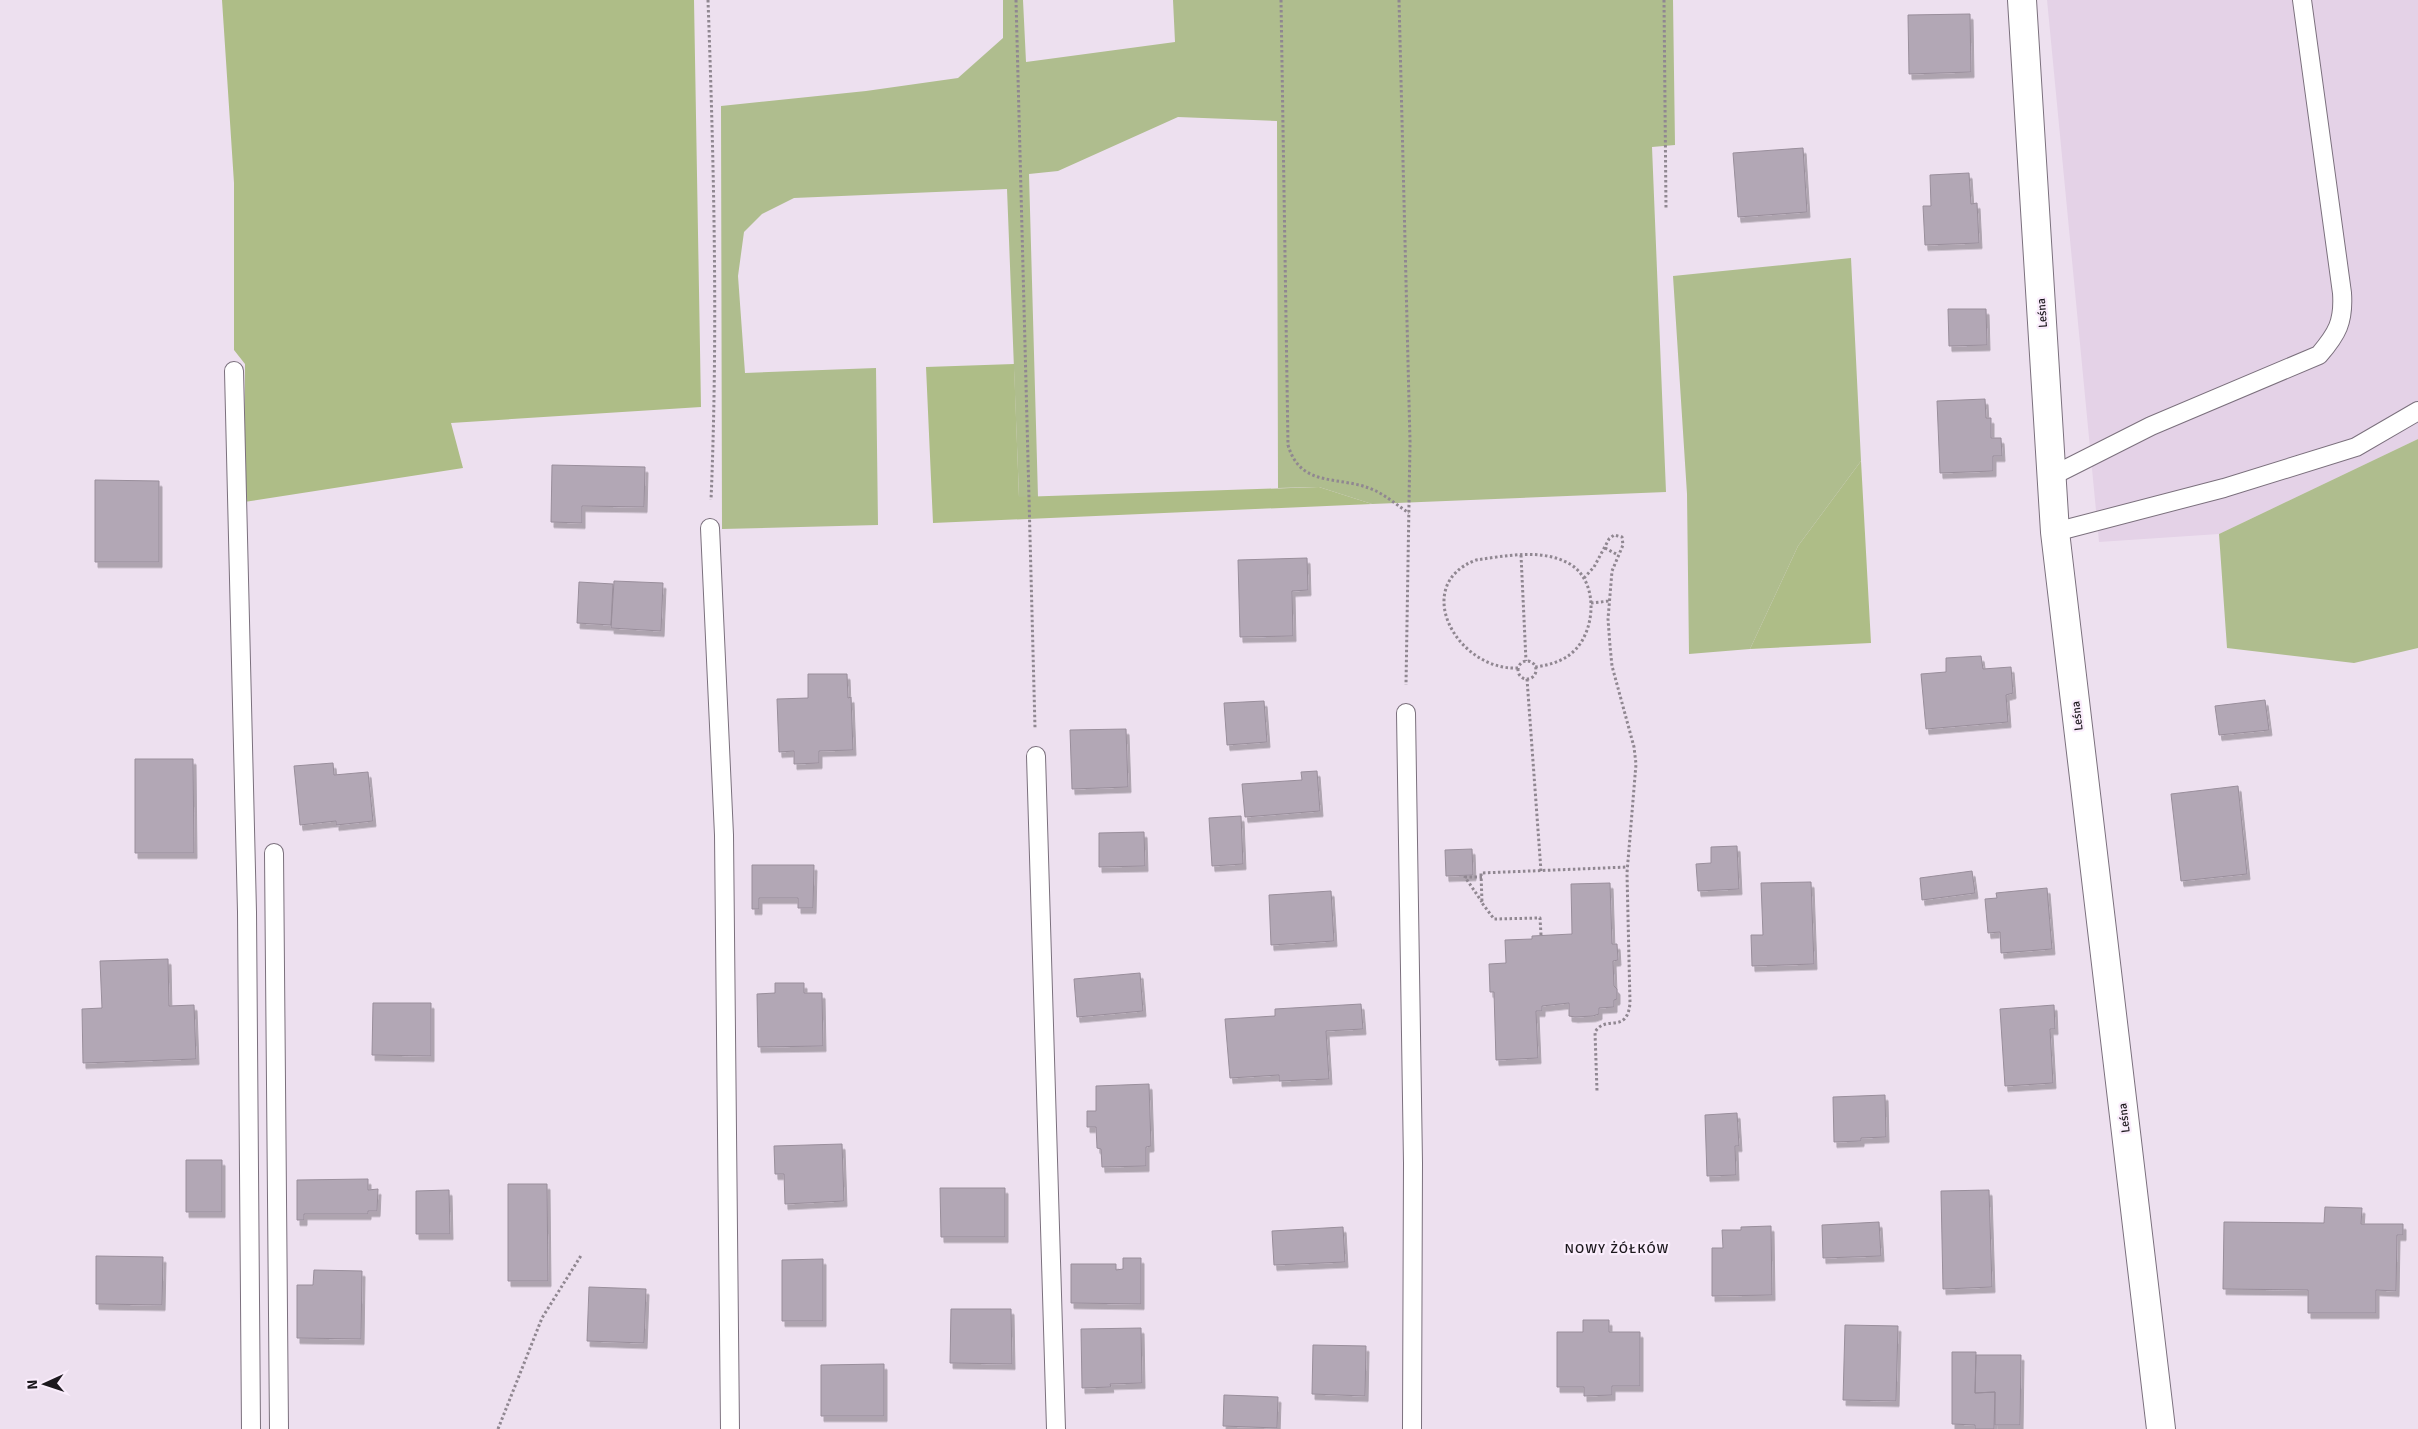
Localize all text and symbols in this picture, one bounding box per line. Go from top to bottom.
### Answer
street label: Leśna [2034,298,2051,328]
street label: Leśna [2068,700,2087,732]
street label: Leśna [2115,1102,2134,1134]
district label: NOWY ŻÓŁKÓW [1564,1240,1670,1257]
north arrow [20,1359,70,1409]
text: N [24,1379,41,1390]

